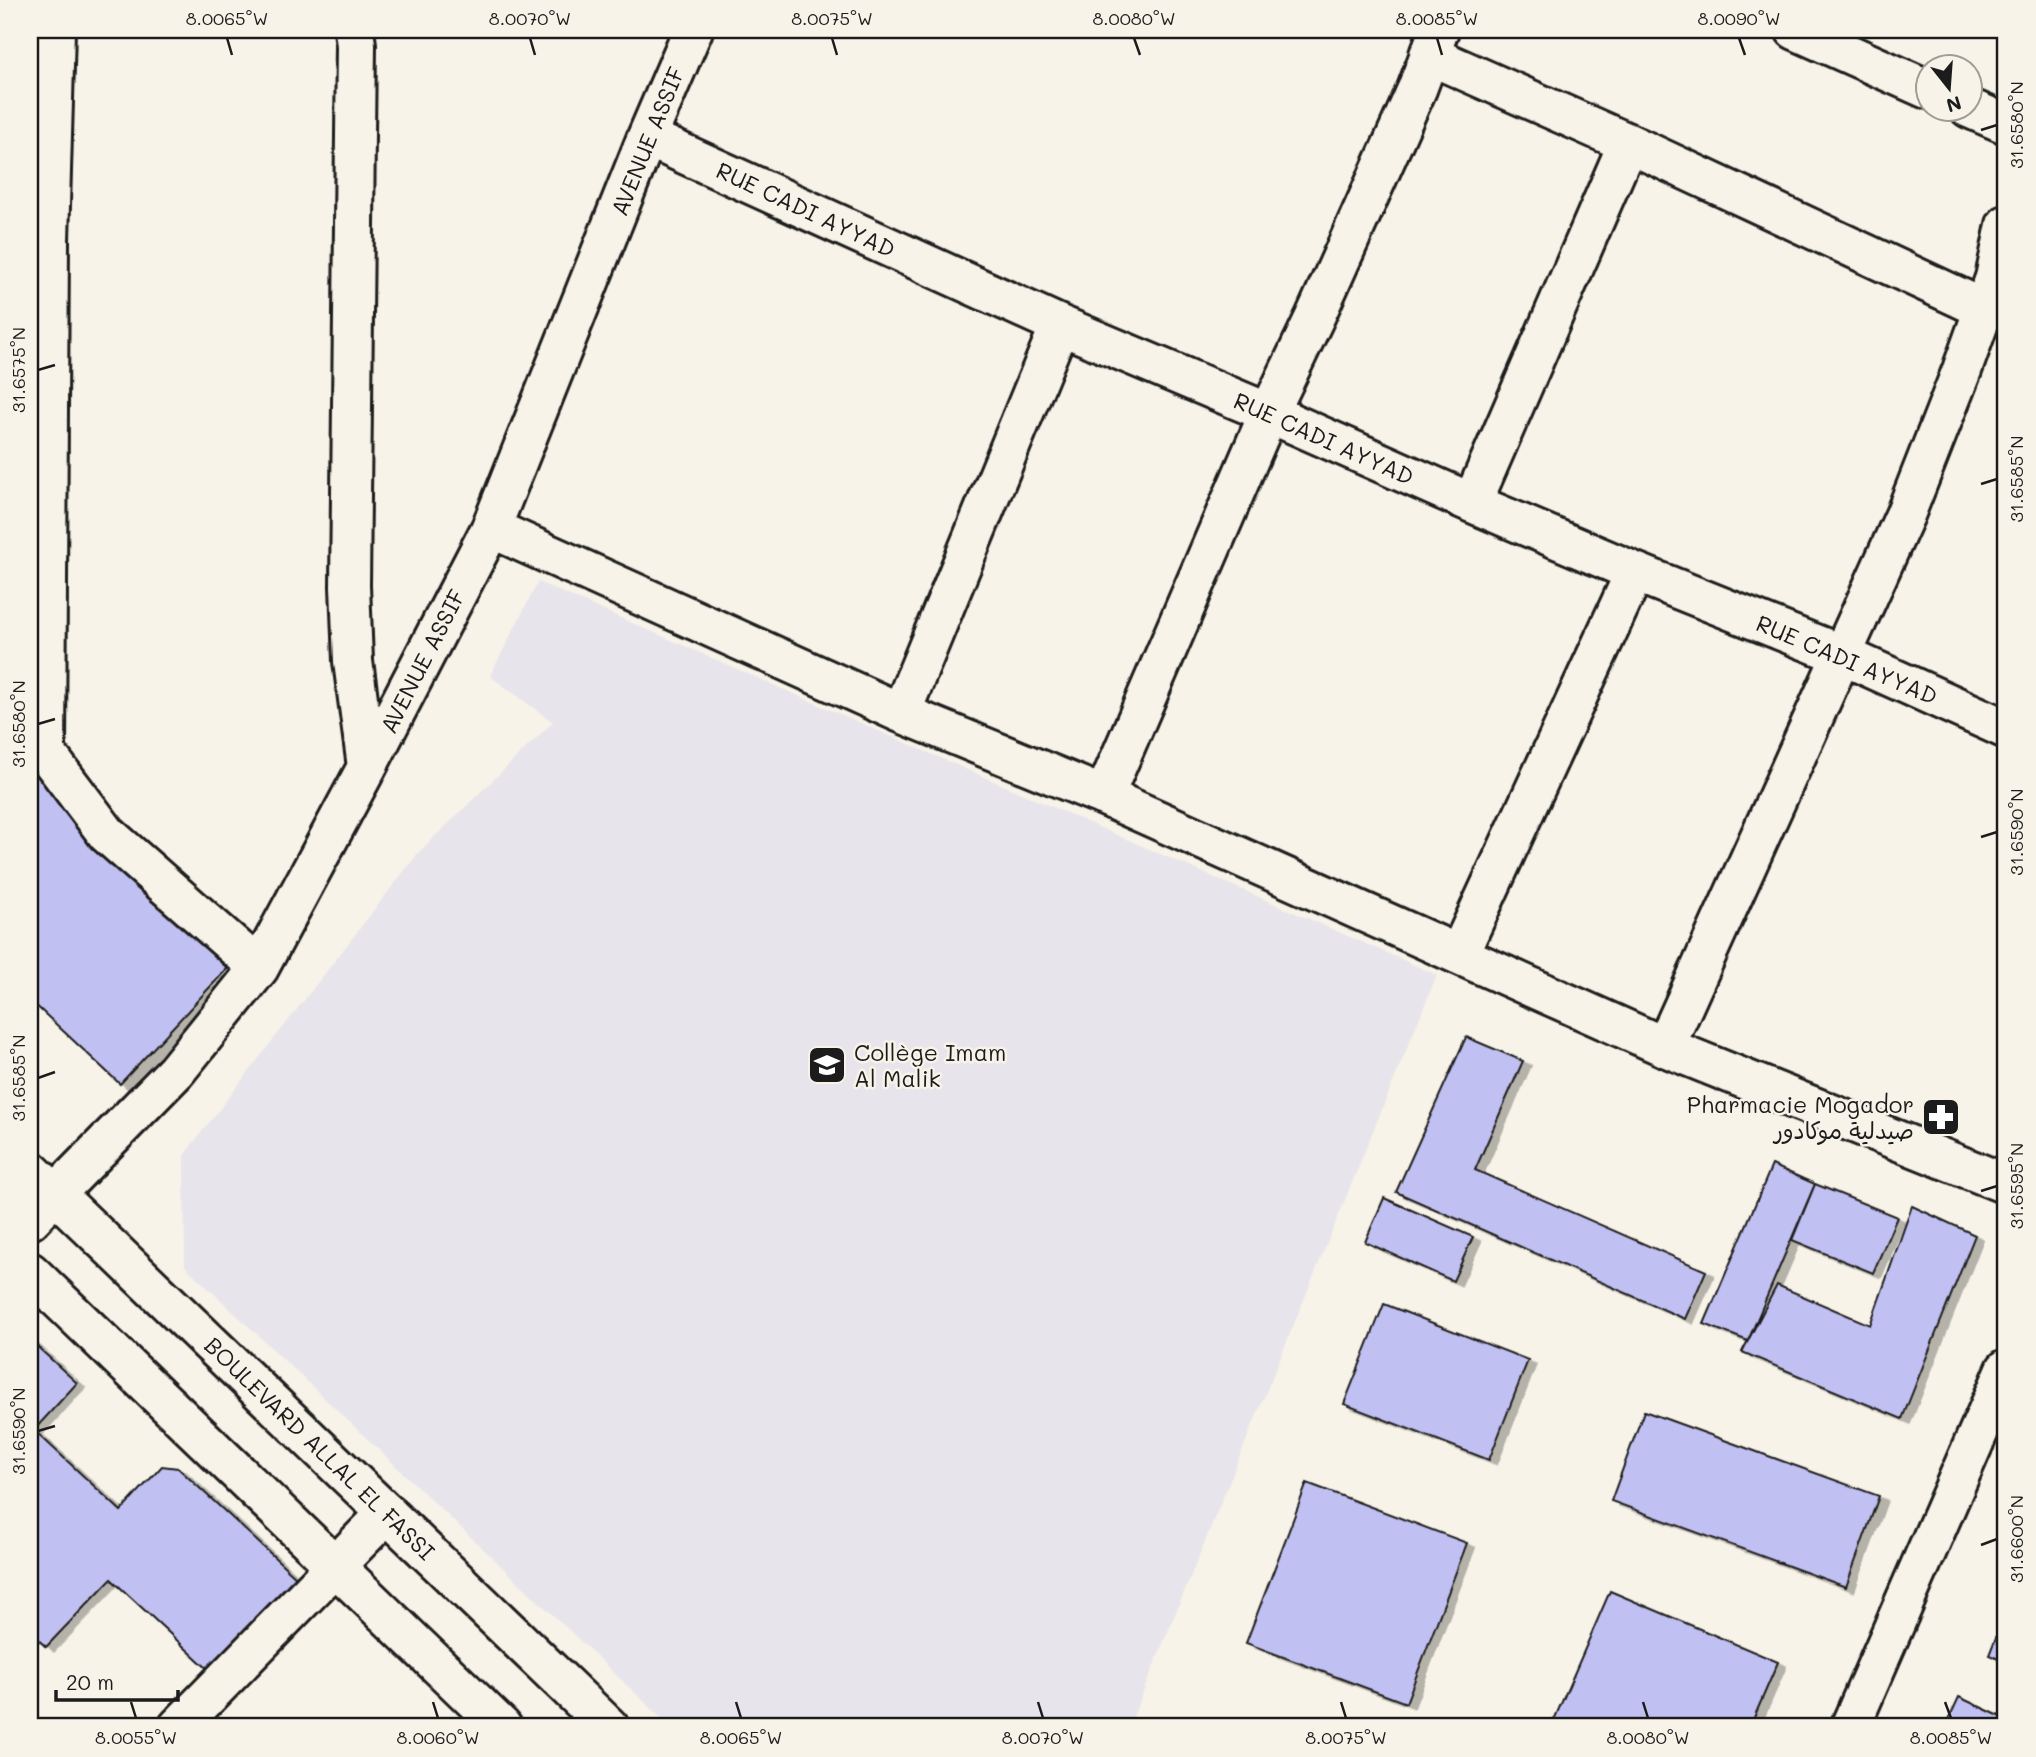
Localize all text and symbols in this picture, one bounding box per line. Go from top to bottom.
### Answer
text: 8.0065°W [186,6,268,30]
text: 8.0070°W [489,6,571,30]
text: 8.0075°W [791,6,873,30]
text: 8.0080°W [1092,6,1176,30]
text: 8.0085°W [1396,6,1478,30]
text: 8.0090°W [1698,6,1780,30]
north arrow [1913,52,1983,122]
street label: AVENUE ASSIF [603,62,691,220]
text: 31.6580°N [2004,81,2028,169]
text: N [1944,91,1965,119]
street label: RUE CADI AYYAD [712,154,900,264]
text: 31.6575°N [6,327,30,413]
street label: RUE CADI AYYAD [1229,385,1419,491]
text: 31.6585°N [2004,436,2028,522]
street label: AVENUE ASSIF [373,584,471,738]
street label: RUE CADI AYYAD [1752,607,1942,711]
text: 31.6580°N [6,680,30,768]
text: 31.6590°N [2004,788,2028,876]
text: 31.6585°N [6,1035,30,1121]
place label: Collège Imam Al Malik [854,1037,1006,1093]
school or university icon: Collège Imam Al Malik [806,1044,848,1086]
place label: Pharmacie Mogador صيدلية موكادور [1687,1089,1914,1145]
pharmacy icon: Pharmacie Mogador صيدلية موكادور [1920,1096,1962,1138]
text: 31.6595°N [2004,1143,2028,1229]
street label: BOULEVARD ALLAL EL FASSI [199,1330,441,1566]
text: 31.6590°N [6,1387,30,1475]
text: 31.6600°N [2004,1495,2028,1583]
scale bar [56,1659,178,1703]
text: 20 m [66,1668,114,1695]
text: 8.0055°W [95,1725,177,1749]
text: 8.0060°W [396,1725,480,1749]
text: 8.0065°W [700,1725,782,1749]
text: 8.0070°W [1002,1725,1084,1749]
text: 8.0075°W [1305,1725,1387,1749]
text: 8.0080°W [1606,1725,1690,1749]
text: 8.0085°W [1910,1725,1992,1749]

